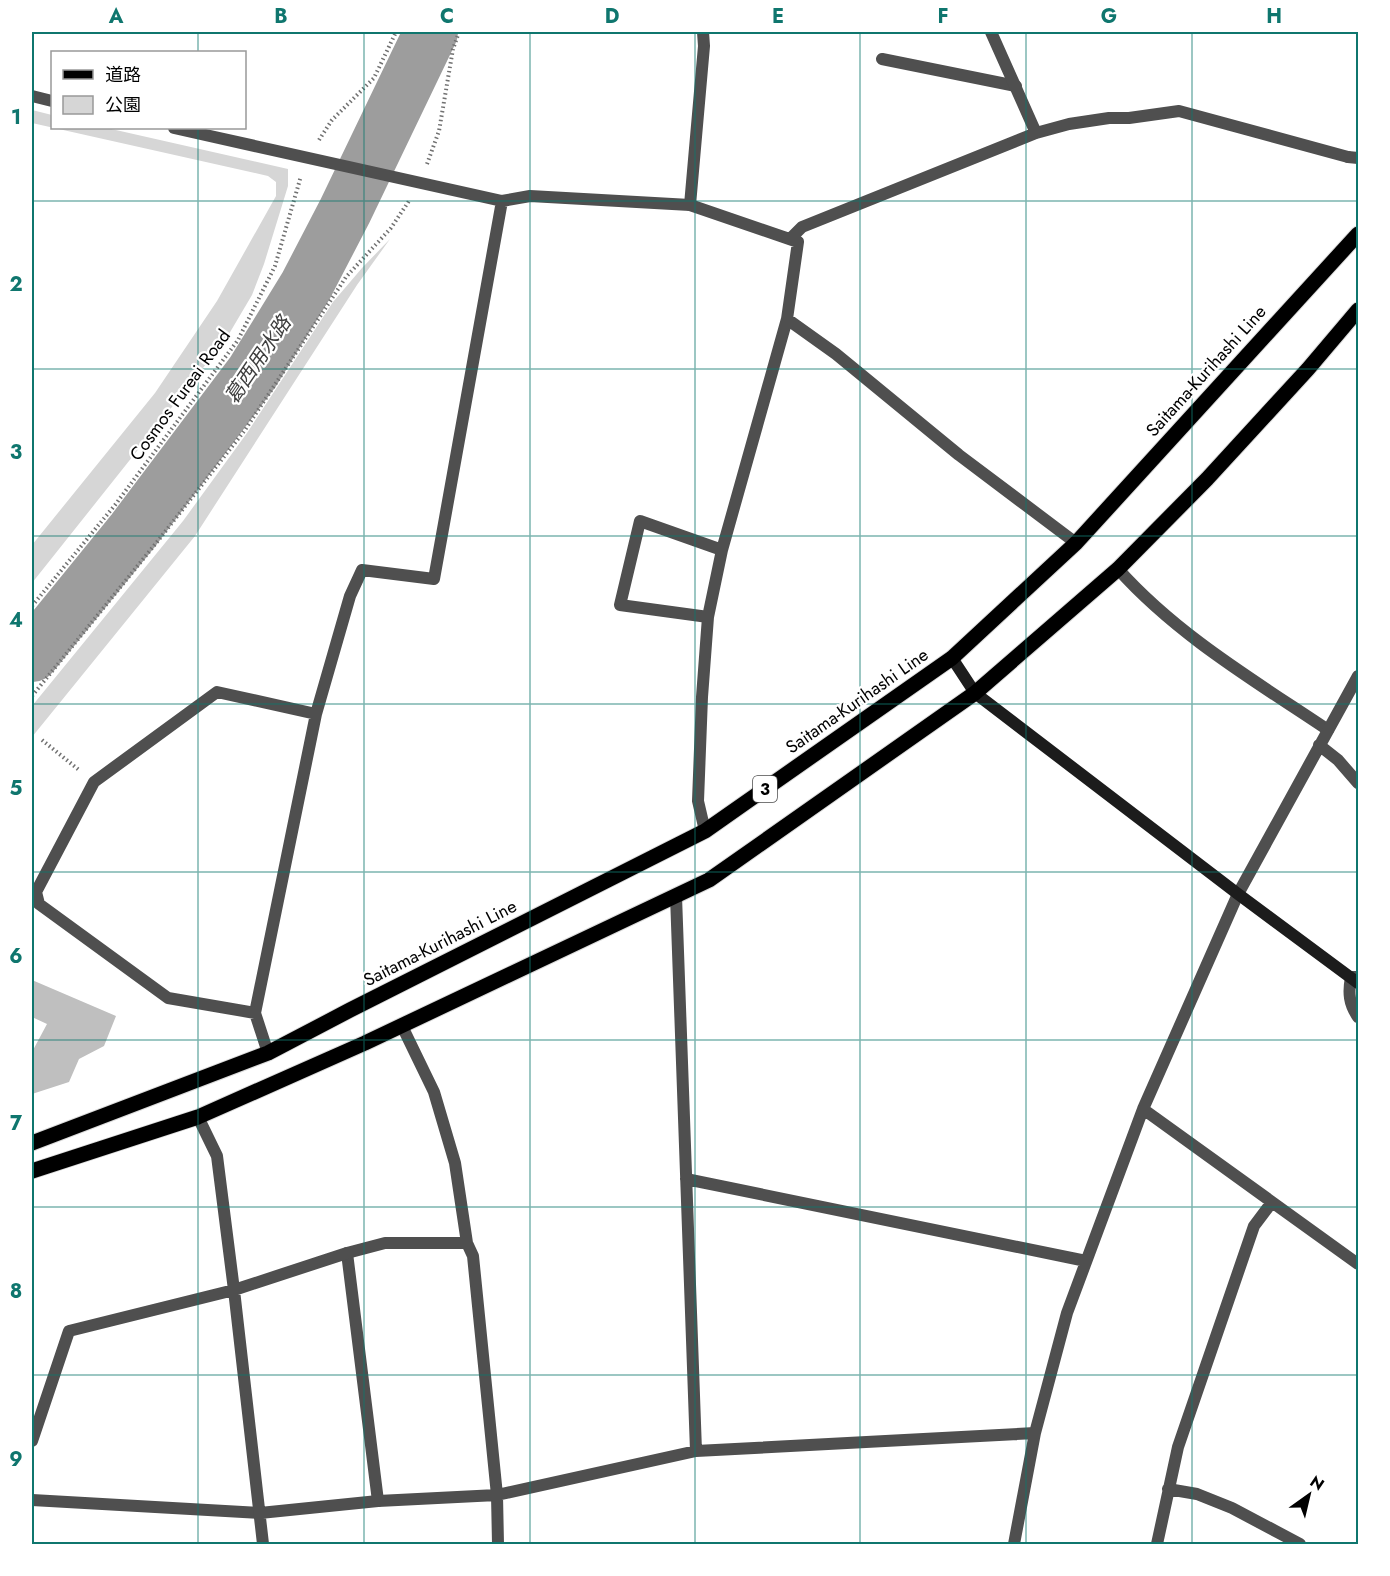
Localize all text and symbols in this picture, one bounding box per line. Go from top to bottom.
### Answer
text: A [108,2,124,31]
text: B [274,2,288,31]
text: C [440,2,454,31]
text: D [605,2,619,31]
text: E [772,2,784,31]
text: F [937,2,949,31]
text: G [1101,2,1117,31]
text: H [1266,2,1282,31]
legend [51,51,246,129]
text: 道路 [105,62,141,88]
text: 公園 [105,92,141,118]
text: 1 [11,103,21,132]
text: 2 [9,270,23,299]
street label: Saitama-Kurihashi Line [1140,300,1272,442]
water label: 葛西用水路 [218,309,299,410]
street label: Cosmos Fureai Road [123,324,237,466]
text: 3 [10,438,22,467]
text: 4 [9,606,23,635]
street label: Saitama-Kurihashi Line [780,642,934,760]
text: 5 [10,774,23,803]
road number: 3 [753,776,777,802]
street label: Saitama-Kurihashi Line [359,893,521,993]
text: 6 [9,942,23,971]
text: 7 [10,1109,23,1138]
text: 8 [10,1277,22,1306]
text: 9 [9,1445,23,1474]
north arrow [1279,1465,1339,1525]
text: N [1305,1470,1329,1496]

